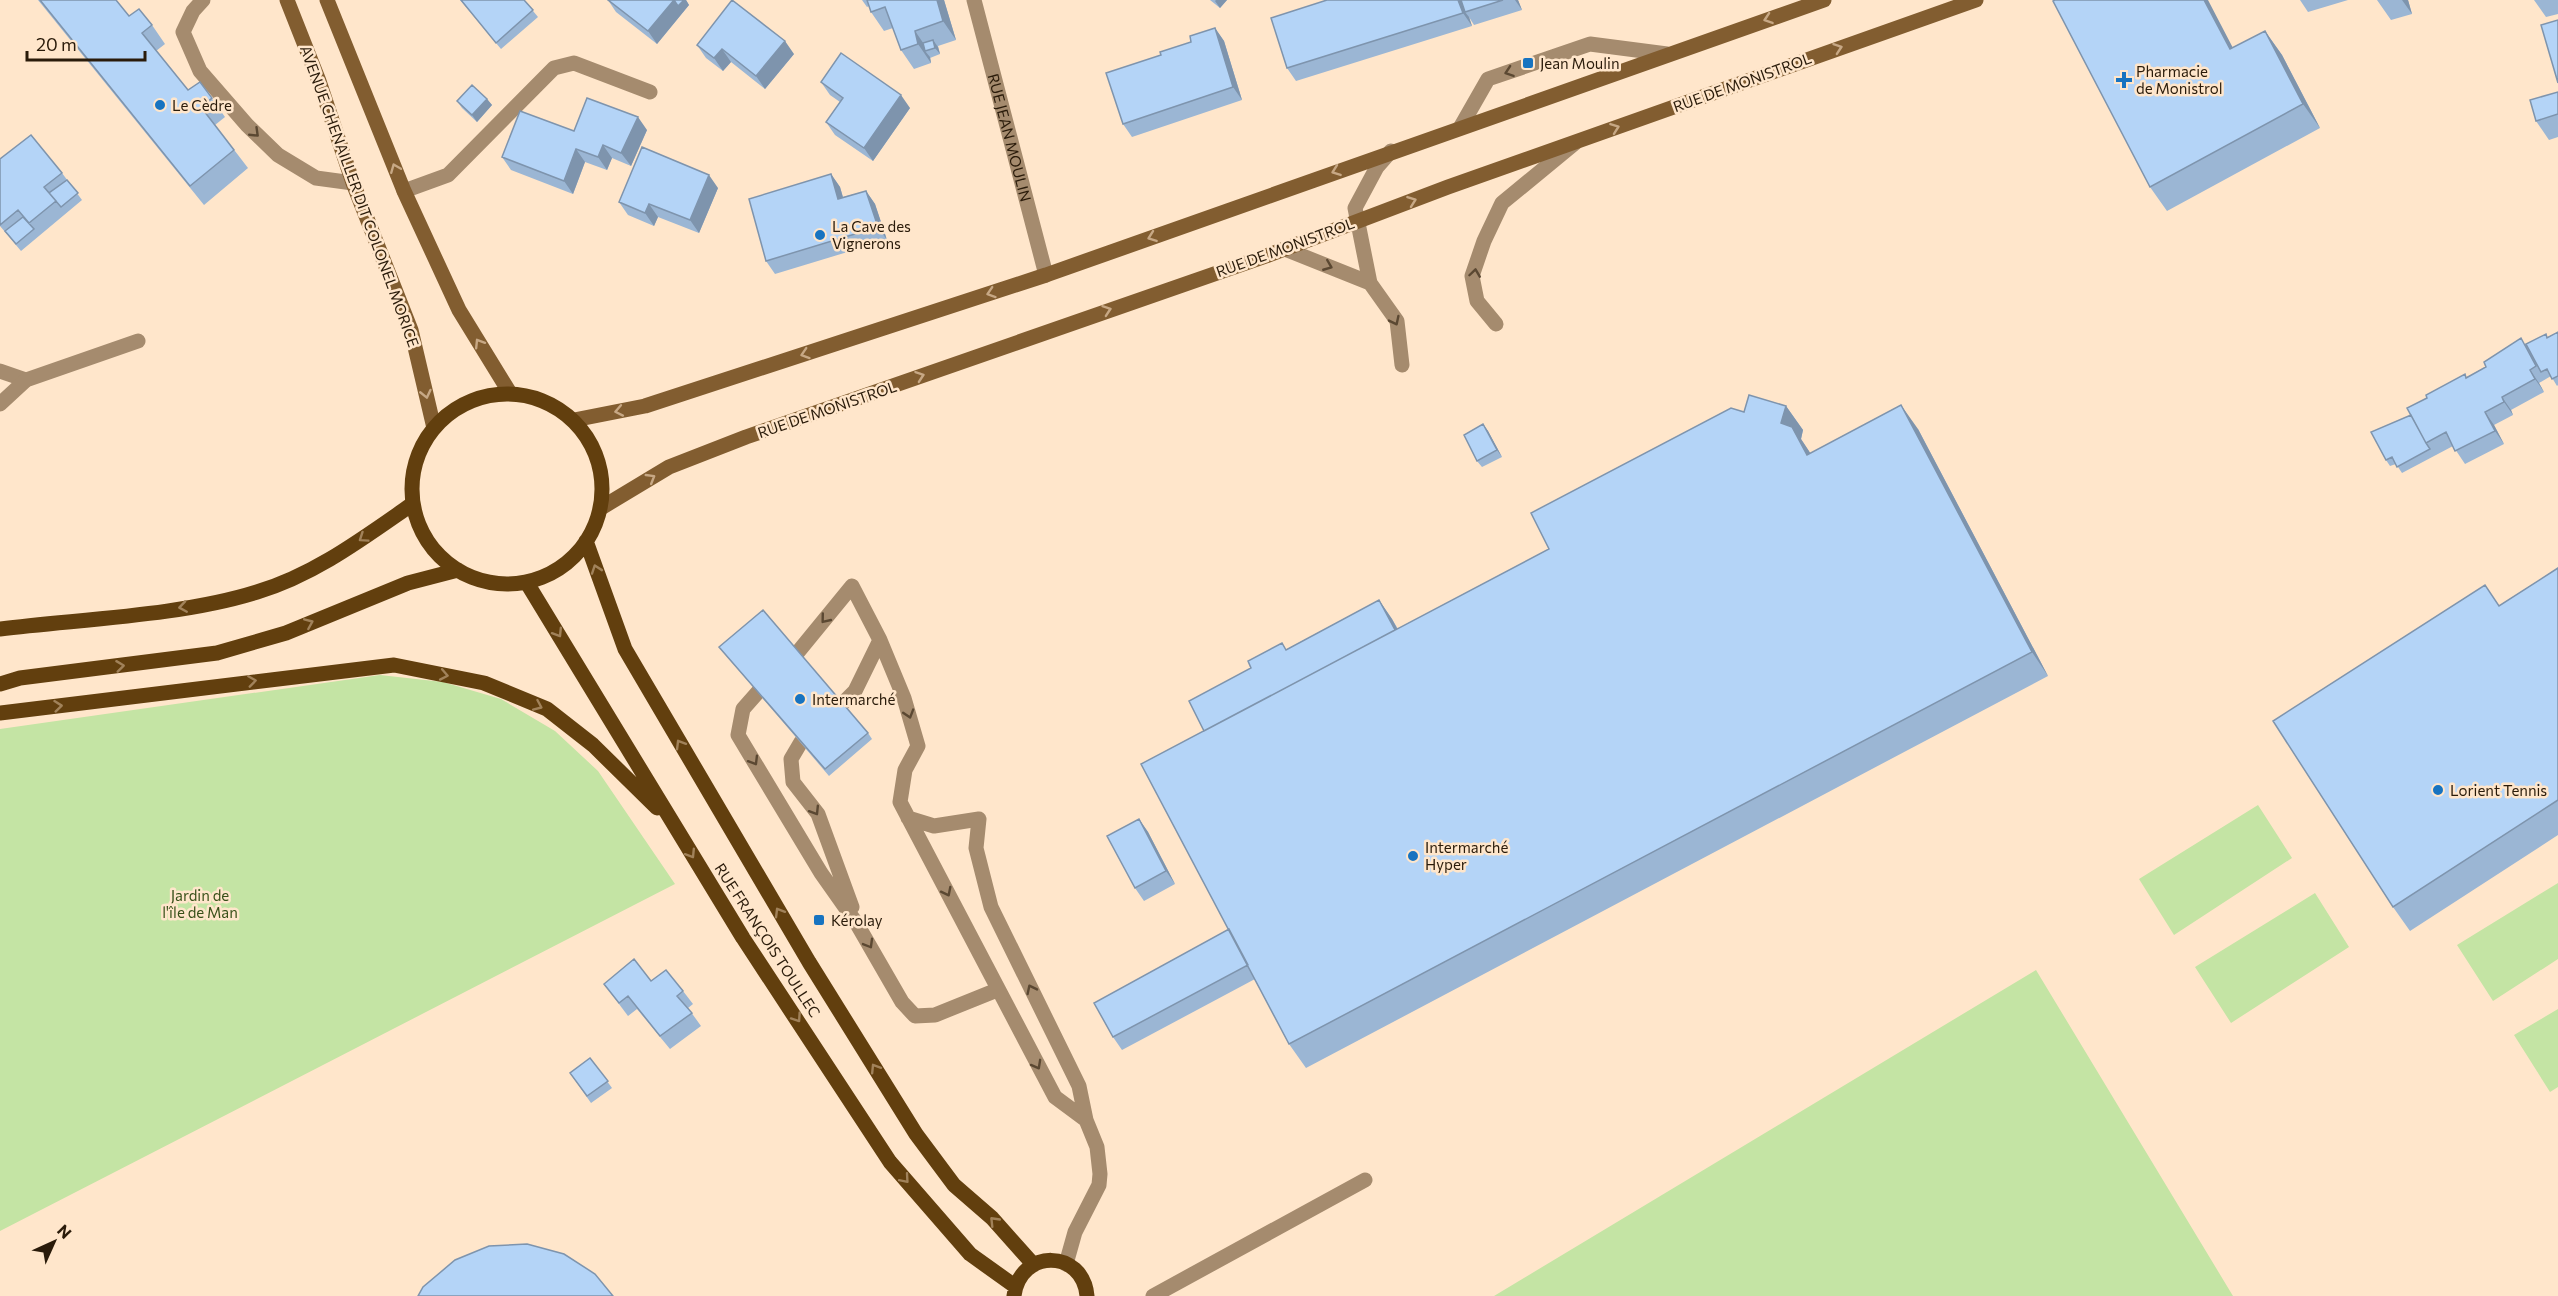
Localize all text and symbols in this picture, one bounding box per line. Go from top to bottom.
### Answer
one-way arrow [1763,12,1774,25]
scale bar [27,24,146,62]
text: 20 m [36,33,77,55]
street label: AVENUE CHENAILLER DIT COLONEL MORICE [297,43,423,350]
one-way arrow [1833,43,1843,56]
street label: RUE DE MONISTROL [1670,48,1814,115]
place label: Jean Moulin [1540,54,1620,72]
marker: Jean Moulin [1521,56,1535,70]
place label: Pharmacie de Monistrol [2136,62,2223,97]
one-way arrow [1504,64,1515,77]
street label: RUE JEAN MOULIN [985,71,1035,203]
marker: Pharmacie de Monistrol [2117,73,2131,87]
place label: Le Cèdre [172,96,232,114]
marker: Le Cèdre [153,98,167,112]
one-way arrow [1609,122,1620,135]
one-way arrow [249,126,259,137]
one-way arrow [389,163,402,174]
one-way arrow [1331,164,1342,177]
one-way arrow [1406,195,1417,208]
street label: RUE DE MONISTROL [1213,213,1357,280]
place label: La Cave des Vignerons [832,217,911,252]
marker: La Cave des Vignerons [813,228,827,242]
one-way arrow [1147,230,1158,243]
one-way arrow [1321,259,1332,271]
one-way arrow [1469,268,1481,278]
one-way arrow [986,286,997,299]
one-way arrow [1101,305,1112,317]
one-way arrow [1387,315,1399,326]
one-way arrow [475,339,486,350]
one-way arrow [800,347,811,359]
one-way arrow [914,370,925,383]
street label: RUE DE MONISTROL [755,377,899,441]
one-way arrow [419,389,432,399]
one-way arrow [615,404,625,417]
one-way arrow [645,473,655,485]
one-way arrow [358,531,369,542]
one-way arrow [590,564,603,575]
one-way arrow [178,601,187,613]
one-way arrow [821,612,832,623]
one-way arrow [303,619,314,631]
one-way arrow [551,627,563,637]
one-way arrow [115,660,125,673]
one-way arrow [439,668,449,681]
one-way arrow [247,676,256,688]
place label: Intermarché [812,690,895,708]
marker: Intermarché [793,692,807,706]
one-way arrow [532,698,543,710]
one-way arrow [54,700,63,713]
one-way arrow [902,708,914,719]
one-way arrow [676,740,687,750]
one-way arrow [747,755,758,765]
place label: Lorient Tennis [2450,781,2547,799]
marker: Lorient Tennis [2431,783,2445,797]
one-way arrow [807,805,819,815]
place label: Intermarché Hyper [1425,838,1508,873]
one-way arrow [684,848,696,858]
marker: Intermarché Hyper [1406,849,1420,863]
street label: RUE FRANÇOIS TOULLEC [711,860,825,1020]
park label: Jardin de l'île de Man [162,886,238,921]
one-way arrow [939,886,951,897]
one-way arrow [775,907,787,918]
place label: Kérolay [831,911,883,929]
marker: Kérolay [812,913,826,927]
one-way arrow [862,938,873,948]
one-way arrow [1027,984,1039,995]
one-way arrow [790,1011,801,1022]
one-way arrow [1030,1059,1041,1069]
one-way arrow [871,1064,883,1074]
one-way arrow [898,1172,909,1183]
north arrow [24,1212,84,1272]
one-way arrow [990,1218,1001,1228]
text: N [54,1220,76,1242]

